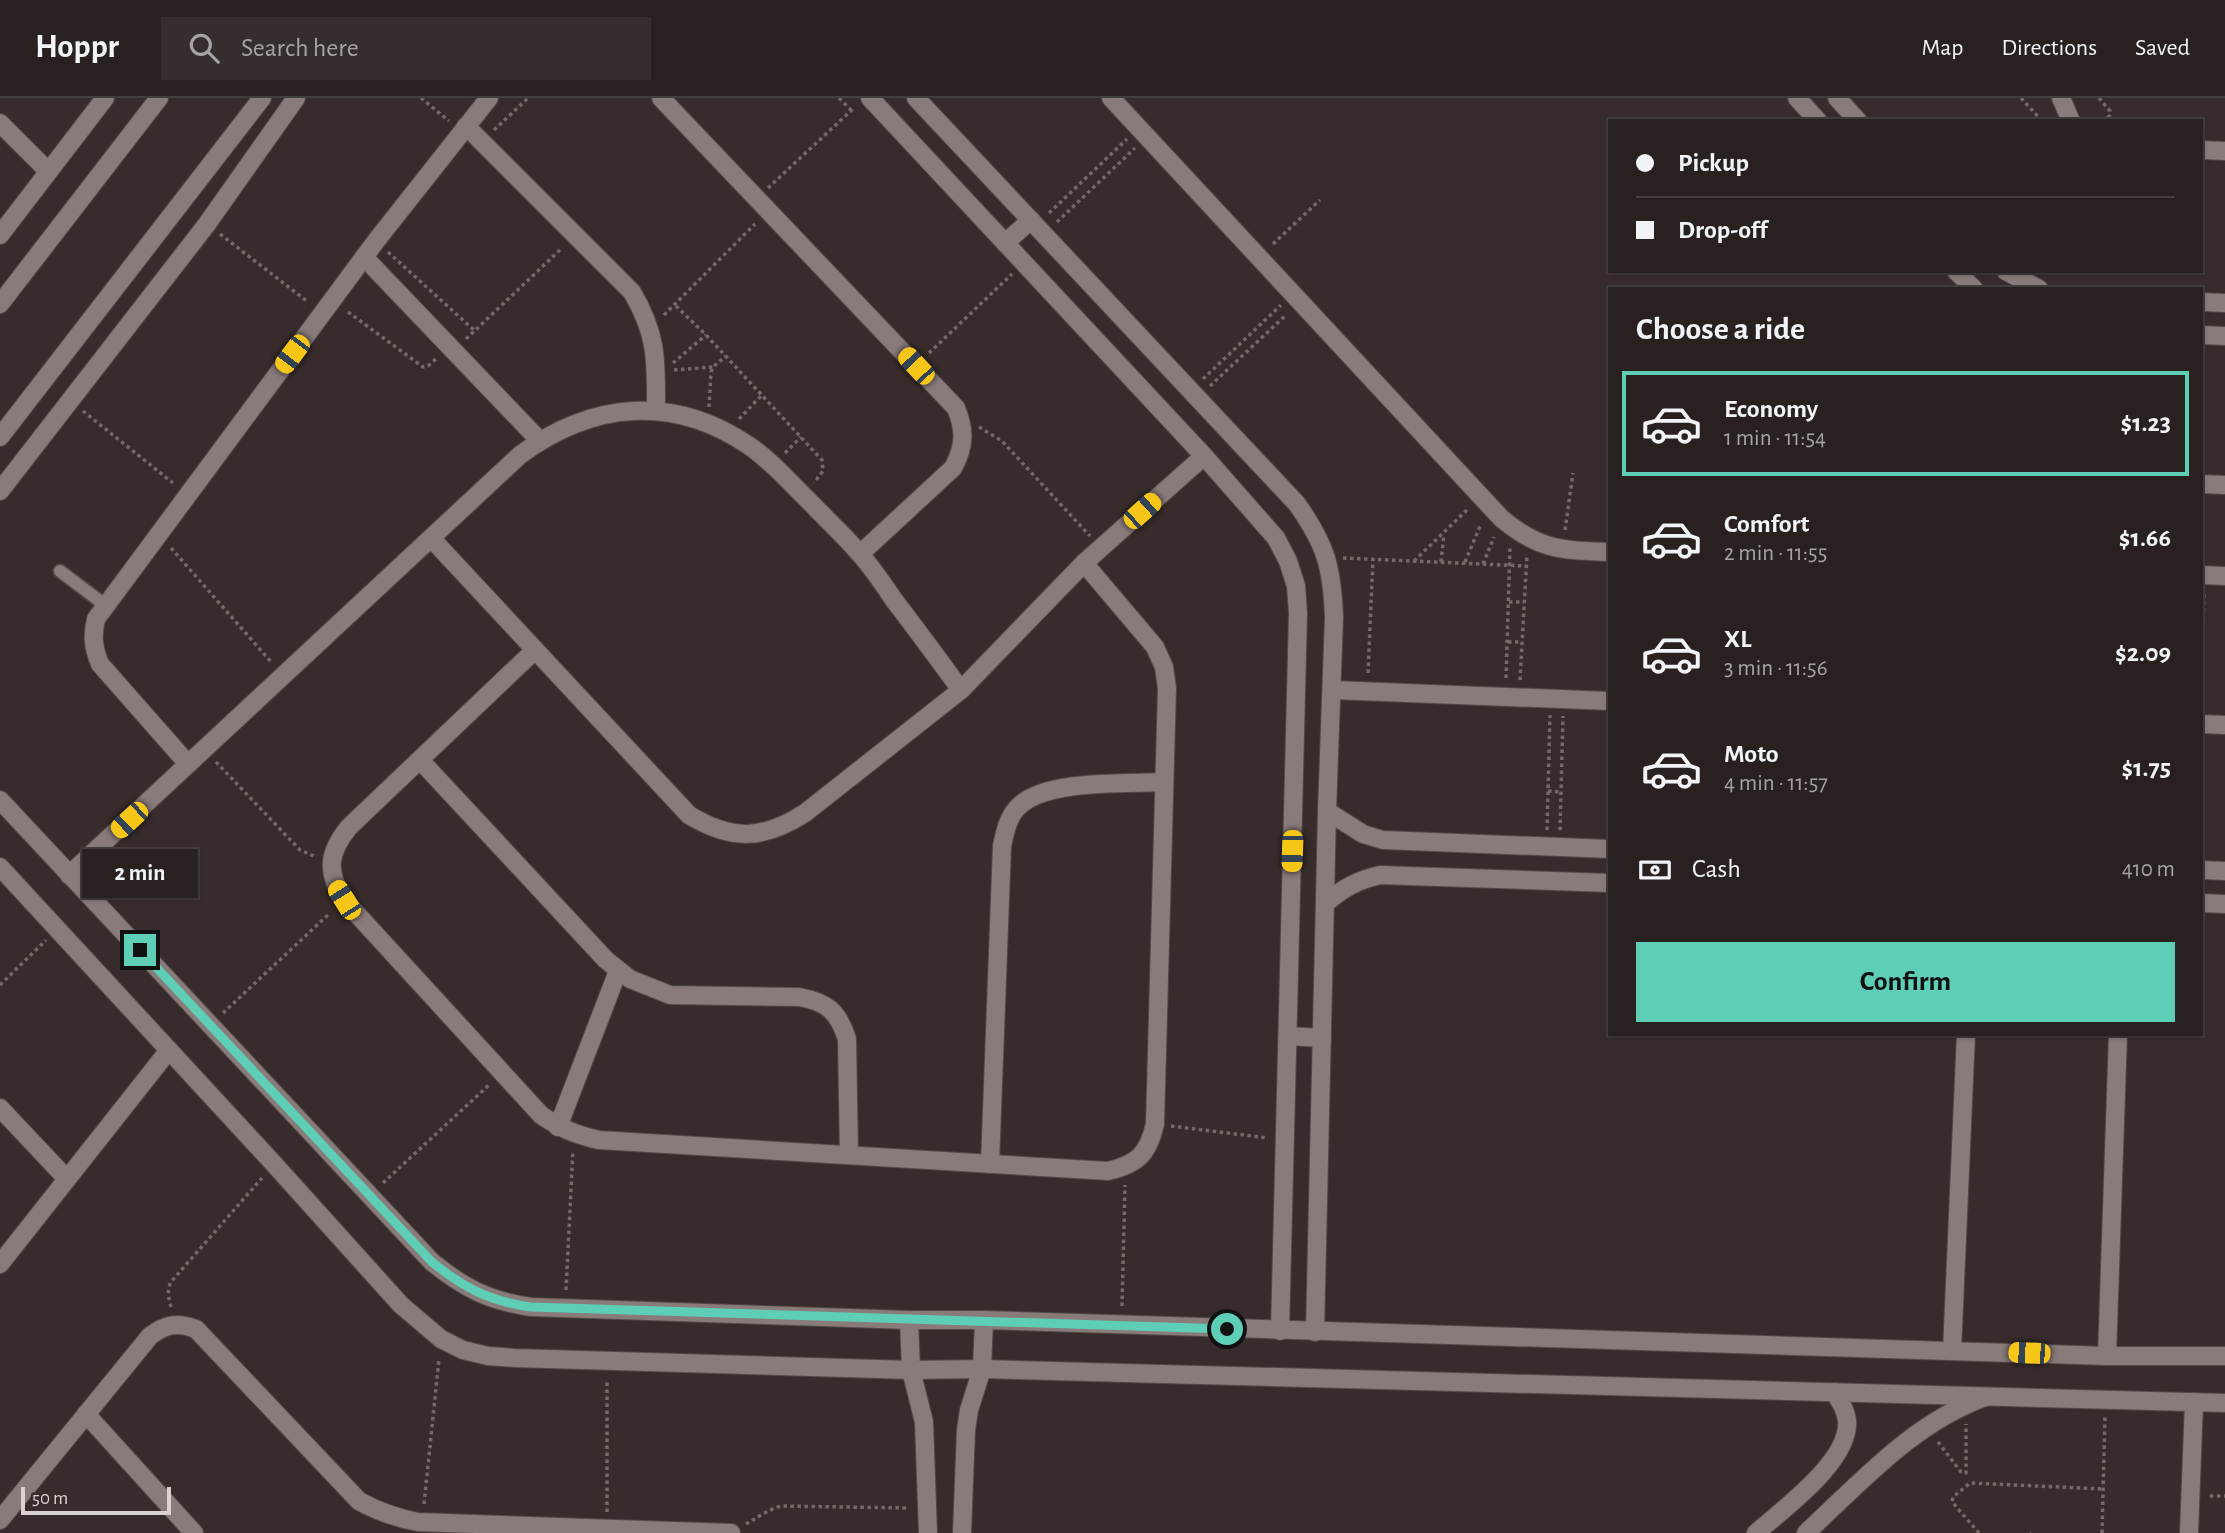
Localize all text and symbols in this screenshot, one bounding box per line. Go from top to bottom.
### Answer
search box [161,17,651,80]
icon: search [185,29,223,67]
text: Hoppr [35,31,119,64]
text: Search here [241,35,359,61]
text: Map [1921,36,1963,60]
text: Directions [2001,36,2097,60]
text: Saved [2135,36,2190,60]
text: Pickup [1678,150,1749,176]
text: Drop-off [1678,217,1767,243]
text: Choose a ride [1636,313,1805,345]
car [271,331,314,377]
car [894,343,939,389]
icon: car [1640,392,1703,455]
text: Economy [1724,396,1818,422]
text: $1.23 [2121,410,2171,436]
text: 1 min · 11:54 [1724,427,1826,450]
car [1120,489,1165,533]
icon: car [1640,507,1703,570]
text: Comfort [1724,511,1809,537]
text: $1.66 [2119,525,2171,551]
text: 2 min · 11:55 [1724,542,1827,565]
icon: car [1640,622,1703,685]
text: XL [1724,626,1751,652]
text: $2.09 [2115,640,2171,666]
text: 3 min · 11:56 [1724,657,1827,680]
icon: car [1640,737,1703,800]
text: Moto [1724,741,1779,767]
text: $1.75 [2122,755,2171,781]
text: 4 min · 11:57 [1724,772,1828,795]
car [107,798,152,842]
car [1281,830,1304,872]
callout: 2 min [82,848,198,898]
icon: cash [1636,851,1674,889]
text: Cash [1692,856,1741,882]
text: 410 m [2122,858,2175,881]
text: 2 min [114,862,166,885]
car [324,877,365,923]
route end [124,934,156,966]
button: Confirm [1636,942,2175,1022]
route start [1211,1313,1243,1345]
car [2008,1342,2051,1364]
scale bar [21,1484,172,1516]
text: 50 m [32,1489,68,1508]

